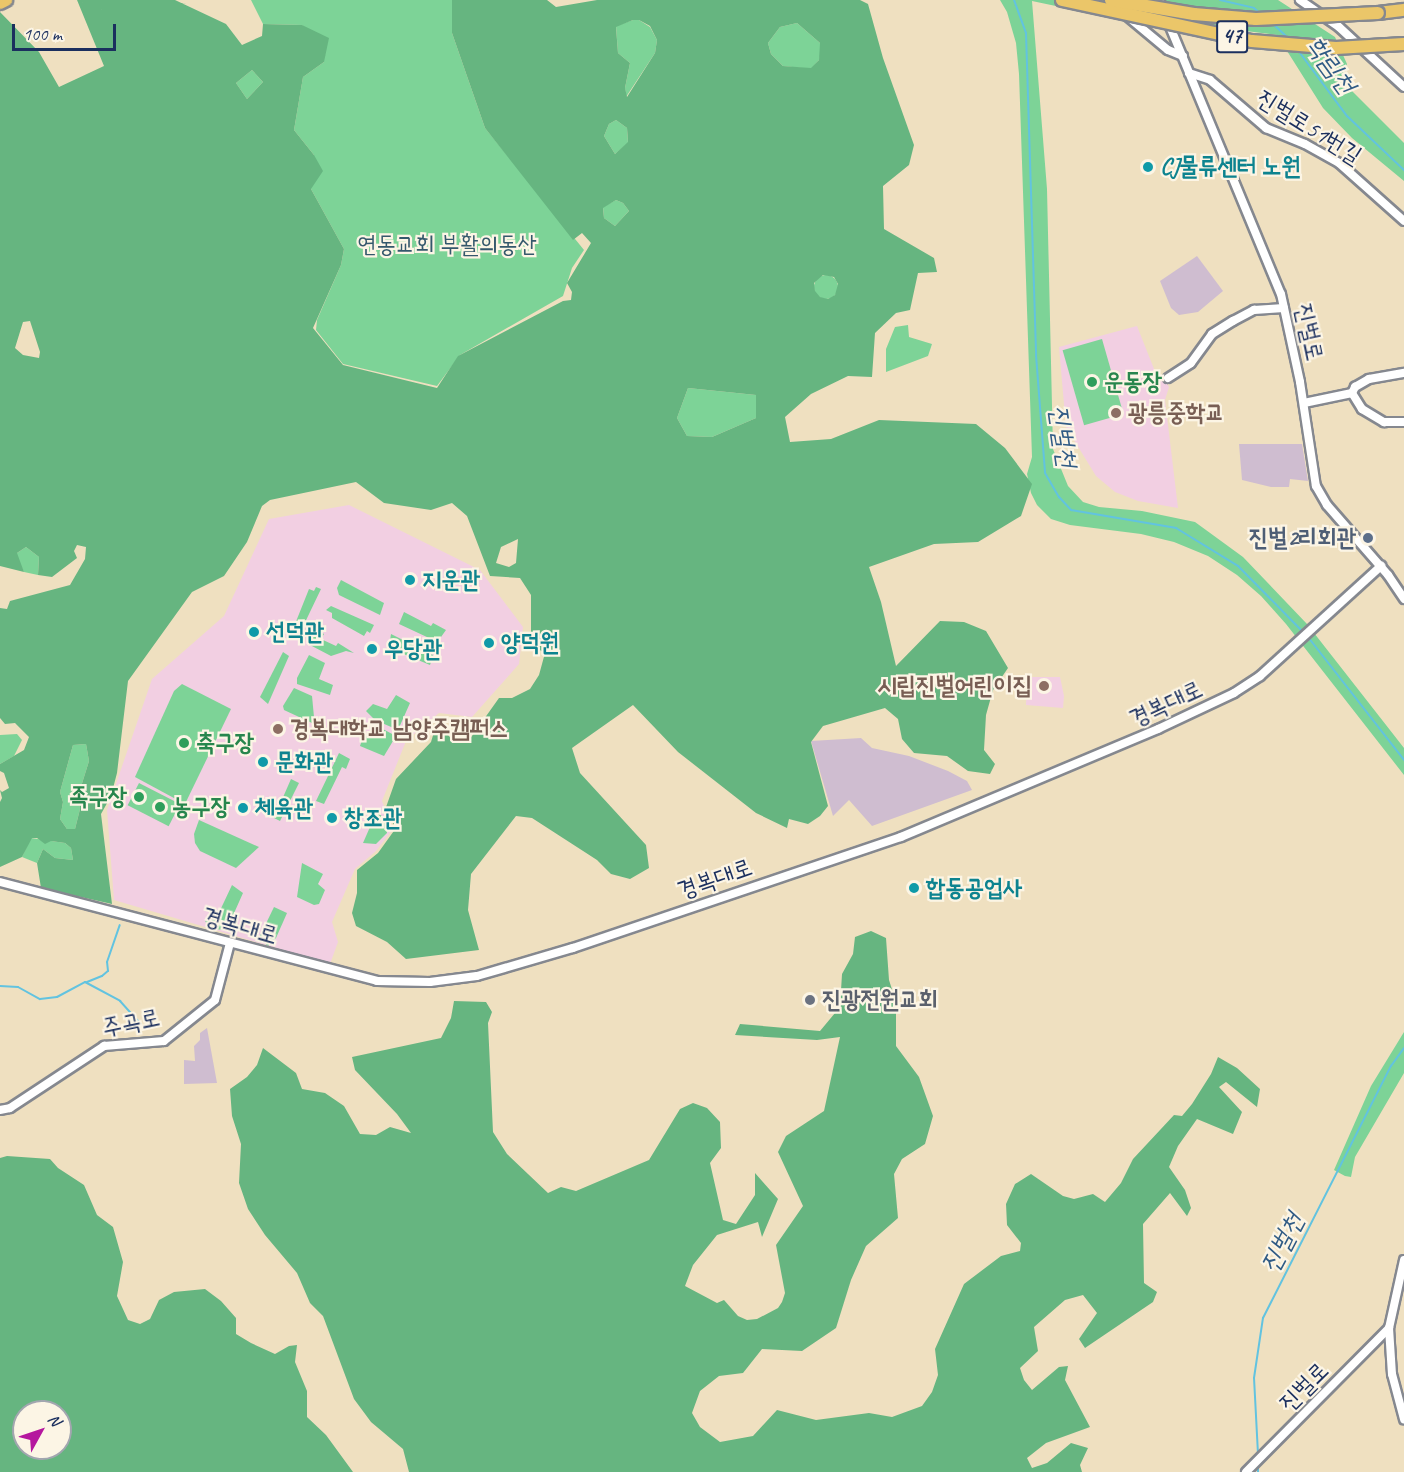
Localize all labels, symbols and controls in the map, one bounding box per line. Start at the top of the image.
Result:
scale bar [15,12,118,50]
road number: 47 [1216,18,1248,56]
text: 100 m [23,23,62,45]
water label: 학림천 [1300,30,1362,100]
street label: 진벌로51번길 [1251,83,1367,171]
place label: CJ물류센터 노원 [1160,153,1301,181]
marker: CJ물류센터 노원 [1141,160,1155,174]
park label: 연동교회 부활의동산 [357,231,537,259]
street label: 진벌로 [1289,301,1329,363]
place label: 운동장 [1104,368,1162,396]
marker: 운동장 [1085,375,1099,389]
place label: 광릉중학교 [1128,399,1225,427]
water label: 진벌천 [1043,403,1083,469]
marker: 광릉중학교 [1109,406,1123,420]
place label: 진벌2리회관 [1249,524,1356,552]
marker: 진벌2리회관 [1361,531,1375,545]
place label: 지운관 [422,566,480,594]
marker: 지운관 [403,573,417,587]
place label: 선덕관 [266,618,324,646]
marker: 선덕관 [247,625,261,639]
place label: 양덕원 [501,629,559,657]
place label: 우당관 [384,635,442,663]
marker: 양덕원 [482,636,496,650]
marker: 우당관 [365,642,379,656]
place label: 시립진벌어린이집 [878,672,1032,700]
street label: 경복대로 [1125,675,1207,733]
marker: 시립진벌어린이집 [1037,679,1051,693]
place label: 경복대학교 남양주캠퍼스 [290,715,508,743]
marker: 경복대학교 남양주캠퍼스 [271,722,285,736]
place label: 축구장 [196,729,254,757]
marker: 축구장 [177,736,191,750]
place label: 문화관 [275,748,333,776]
marker: 문화관 [256,755,270,769]
place label: 족구장 [69,783,127,811]
marker: 족구장 [132,790,146,804]
place label: 농구장 [172,793,230,821]
place label: 체육관 [255,794,313,822]
marker: 농구장 [153,800,167,814]
marker: 체육관 [236,801,250,815]
place label: 창조관 [344,804,402,832]
marker: 창조관 [325,811,339,825]
street label: 경복대로 [674,853,756,905]
place label: 합동공업사 [926,874,1023,902]
marker: 합동공업사 [907,881,921,895]
street label: 경복대로 [199,902,281,950]
place label: 진광전원교회 [822,986,938,1014]
marker: 진광전원교회 [803,993,817,1007]
street label: 주곡로 [100,1003,162,1043]
water label: 진벌천 [1253,1208,1311,1278]
street label: 진벌로 [1273,1356,1335,1418]
north arrow [12,1400,72,1460]
text: N [43,1409,65,1430]

